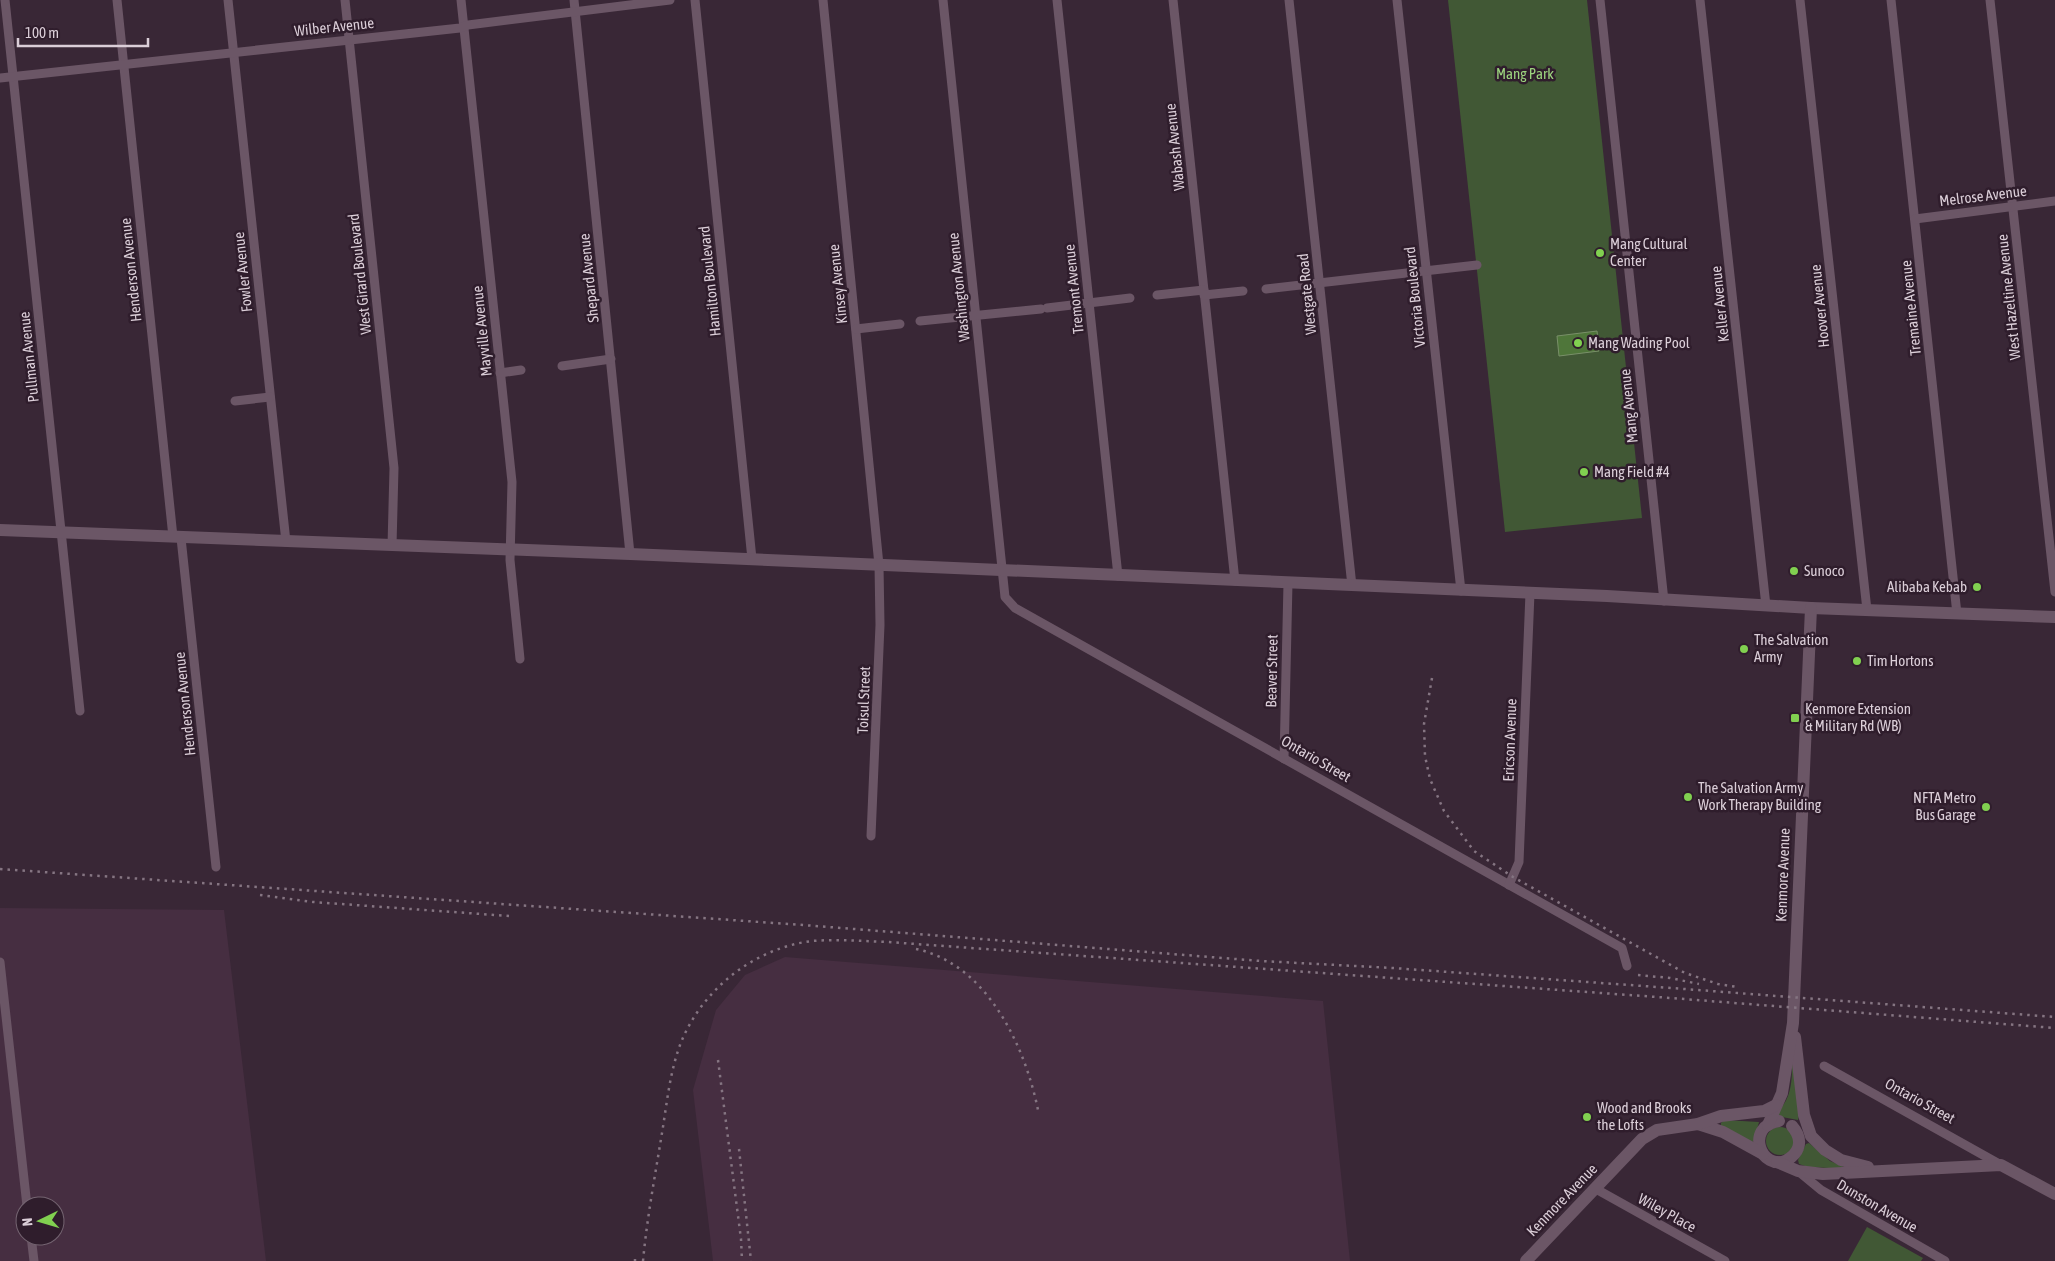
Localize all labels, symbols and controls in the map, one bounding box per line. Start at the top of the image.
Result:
street label: Wilber Avenue [293,14,375,39]
scale bar [18,15,148,47]
text: 100 m [25,24,59,41]
park label: Mang Park [1496,65,1554,82]
street label: Wabash Avenue [1161,102,1188,192]
street label: Melrose Avenue [1938,182,2028,209]
street label: West Girard Boulevard [345,213,374,335]
street label: Henderson Avenue [117,217,144,323]
street label: Hamilton Boulevard [695,225,724,337]
street label: Fowler Avenue [230,231,255,313]
street label: Shepard Avenue [575,232,602,323]
street label: Washington Avenue [944,232,973,342]
street label: West Hazeltine Avenue [1993,233,2024,361]
place label: Mang Cultural Center [1610,235,1687,269]
street label: Kinsey Avenue [825,243,850,325]
street label: Tremont Avenue [1060,243,1087,335]
street label: Victoria Boulevard [1401,246,1428,348]
marker: Mang Cultural Center [1594,247,1606,259]
street label: Westgate Road [1294,253,1319,336]
street label: Tremaine Avenue [1897,259,1924,357]
street label: Hoover Avenue [1807,263,1832,348]
street label: Keller Avenue [1707,265,1732,343]
street label: Mayville Avenue [468,285,495,377]
street label: Pullman Avenue [15,311,42,403]
place label: Mang Wading Pool [1588,334,1690,351]
marker: Mang Wading Pool [1572,337,1584,349]
street label: Mang Avenue [1616,368,1641,444]
place label: Mang Field #4 [1594,463,1670,480]
marker: Mang Field #4 [1578,466,1590,478]
place label: Sunoco [1804,562,1844,579]
marker: Sunoco [1788,565,1800,577]
place label: Alibaba Kebab [1887,578,1967,595]
marker: Alibaba Kebab [1971,581,1983,593]
place label: The Salvation Army [1754,631,1829,665]
street label: Beaver Street [1262,634,1281,708]
marker: The Salvation Army [1738,643,1750,655]
street label: Henderson Avenue [171,651,198,757]
place label: Tim Hortons [1867,652,1933,669]
marker: Tim Hortons [1851,655,1863,667]
street label: Toisul Street [854,666,873,734]
street label: Ericson Avenue [1500,698,1519,782]
place label: Kenmore Extension & Military Rd (WB) [1805,700,1911,734]
marker: Kenmore Extension & Military Rd (WB) [1789,712,1801,724]
street label: Ontario Street [1279,732,1354,785]
place label: The Salvation Army Work Therapy Building [1698,779,1822,813]
place label: NFTA Metro Bus Garage [1913,789,1976,823]
marker: The Salvation Army Work Therapy Building [1682,791,1694,803]
marker: NFTA Metro Bus Garage [1980,801,1992,813]
street label: Kenmore Avenue [1772,828,1793,922]
street label: Ontario Street [1882,1074,1958,1127]
place label: Wood and Brooks the Lofts [1597,1099,1692,1133]
marker: Wood and Brooks the Lofts [1581,1111,1593,1123]
street label: Kenmore Avenue [1523,1160,1600,1239]
street label: Dunston Avenue [1834,1176,1921,1236]
street label: Wiley Place [1635,1190,1699,1236]
north arrow [15,1196,65,1246]
text: N [19,1217,35,1227]

